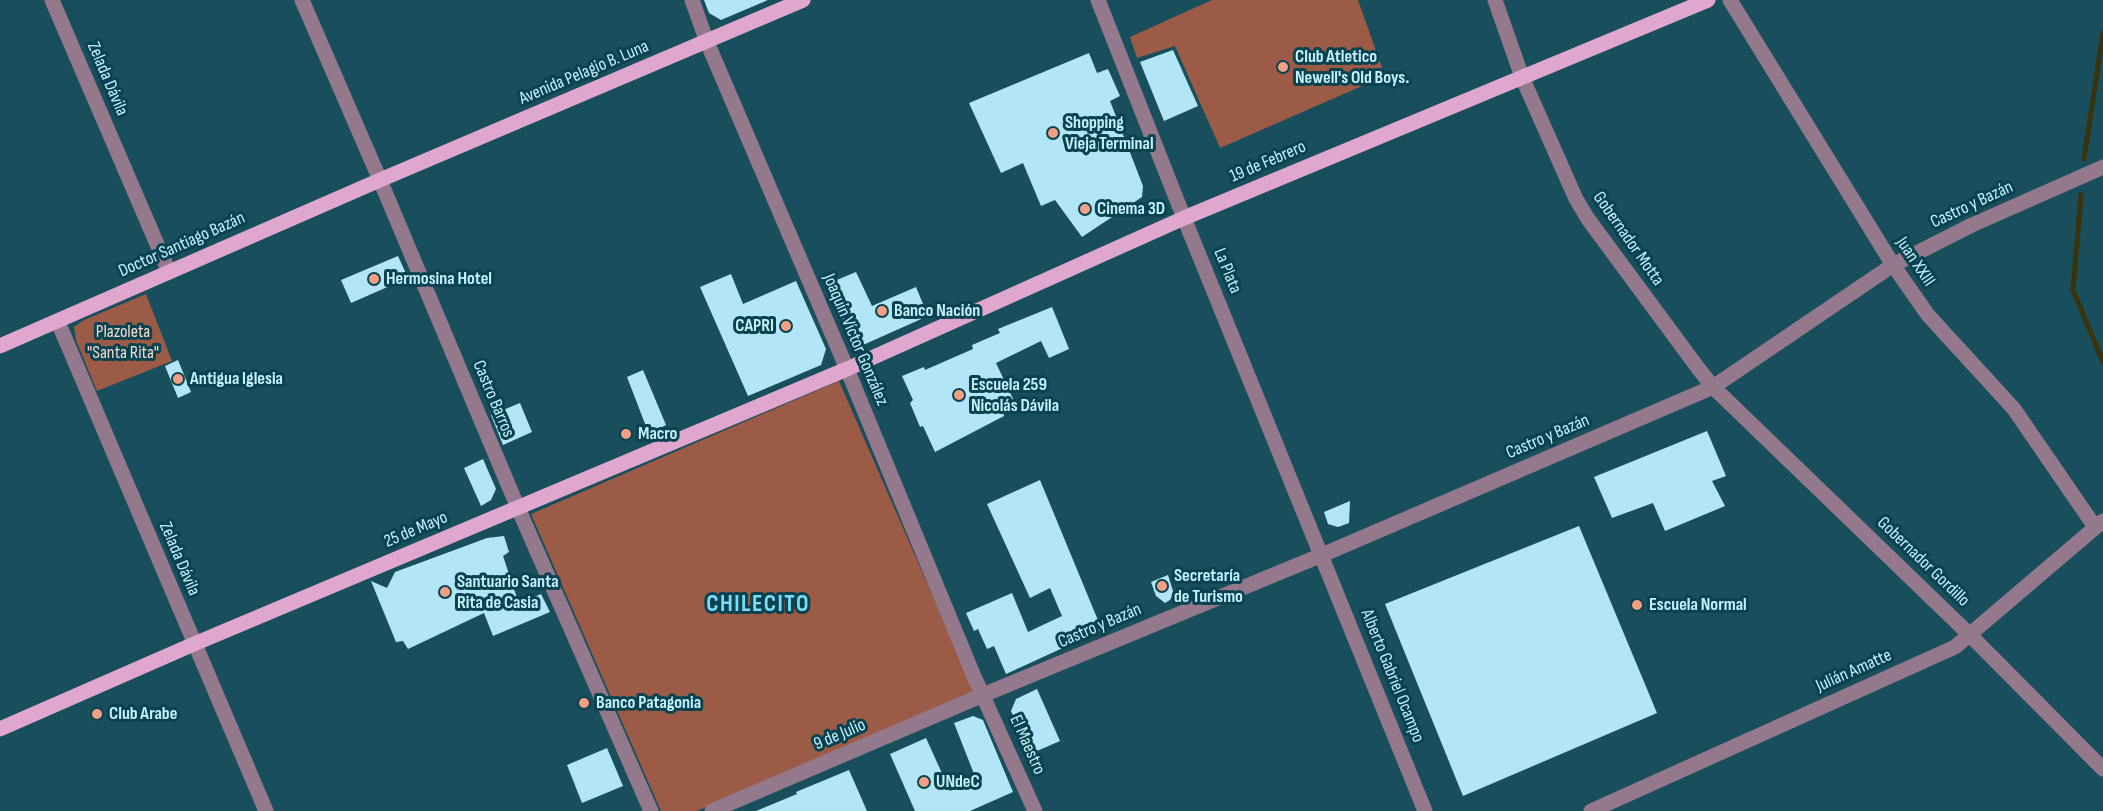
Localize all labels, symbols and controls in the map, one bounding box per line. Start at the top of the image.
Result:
street label: Avenida Pelagio B. Luna [516,36,652,110]
street label: Zelada Dávila [82,39,132,119]
place label: Club Atletico Newell's Old Boys. [1295,46,1409,88]
marker: Club Atletico Newell's Old Boys. [1276,60,1290,74]
place label: Shopping Vieja Terminal [1065,112,1154,154]
marker: Shopping Vieja Terminal [1046,126,1060,140]
street label: 19 de Febrero [1227,136,1309,188]
street label: Castro y Bazán [1927,177,2017,233]
street label: Gobernador Motta [1588,188,1668,290]
place label: Cinema 3D [1097,198,1165,220]
marker: Cinema 3D [1078,202,1092,216]
street label: Doctor Santiago Bazán [115,207,249,283]
street label: Juan XXIII [1891,233,1939,291]
street label: La Plata [1208,245,1246,297]
place label: Hermosina Hotel [386,268,492,290]
street label: Joaquín Víctor González [818,271,892,409]
marker: Hermosina Hotel [367,272,381,286]
place label: Banco Nación [894,300,980,322]
marker: Banco Nación [875,304,889,318]
place label: CAPRI [735,315,774,337]
marker: CAPRI [779,319,793,333]
park label: Plazoleta "Santa Rita" [87,321,159,364]
street label: Castro Barros [467,357,519,441]
place label: Antigua Iglesia [190,368,283,390]
marker: Antigua Iglesia [171,372,185,386]
place label: Escuela 259 Nicolás Dávila [971,374,1059,416]
marker: Escuela 259 Nicolás Dávila [952,388,966,402]
street label: Castro y Bazán [1503,410,1593,464]
place label: Macro [638,423,677,445]
marker: Macro [619,427,633,441]
street label: 25 de Mayo [381,507,451,553]
street label: Gobernador Gordillo [1872,512,1974,612]
street label: Zelada Dávila [154,519,204,599]
place label: Secretaría de Turismo [1174,565,1243,608]
place label: Santuario Santa Rita de Casia [457,571,558,614]
marker: Secretaría de Turismo [1155,579,1169,593]
marker: Santuario Santa Rita de Casia [438,585,452,599]
district label: CHILECITO [706,591,810,619]
place label: Escuela Normal [1649,594,1747,616]
marker: Escuela Normal [1630,598,1644,612]
street label: Castro y Bazán [1055,599,1145,653]
street label: Alberto Gabriel Ocampo [1355,606,1429,746]
street label: Julián Amatte [1813,645,1895,697]
place label: Banco Patagonia [596,692,701,714]
marker: Banco Patagonia [577,696,591,710]
place label: Club Arabe [109,703,177,725]
marker: Club Arabe [90,707,104,721]
street label: El Maestro [1004,712,1050,778]
street label: 9 de Julio [811,714,869,756]
place label: UNdeC [936,771,980,793]
marker: UNdeC [917,775,931,789]

